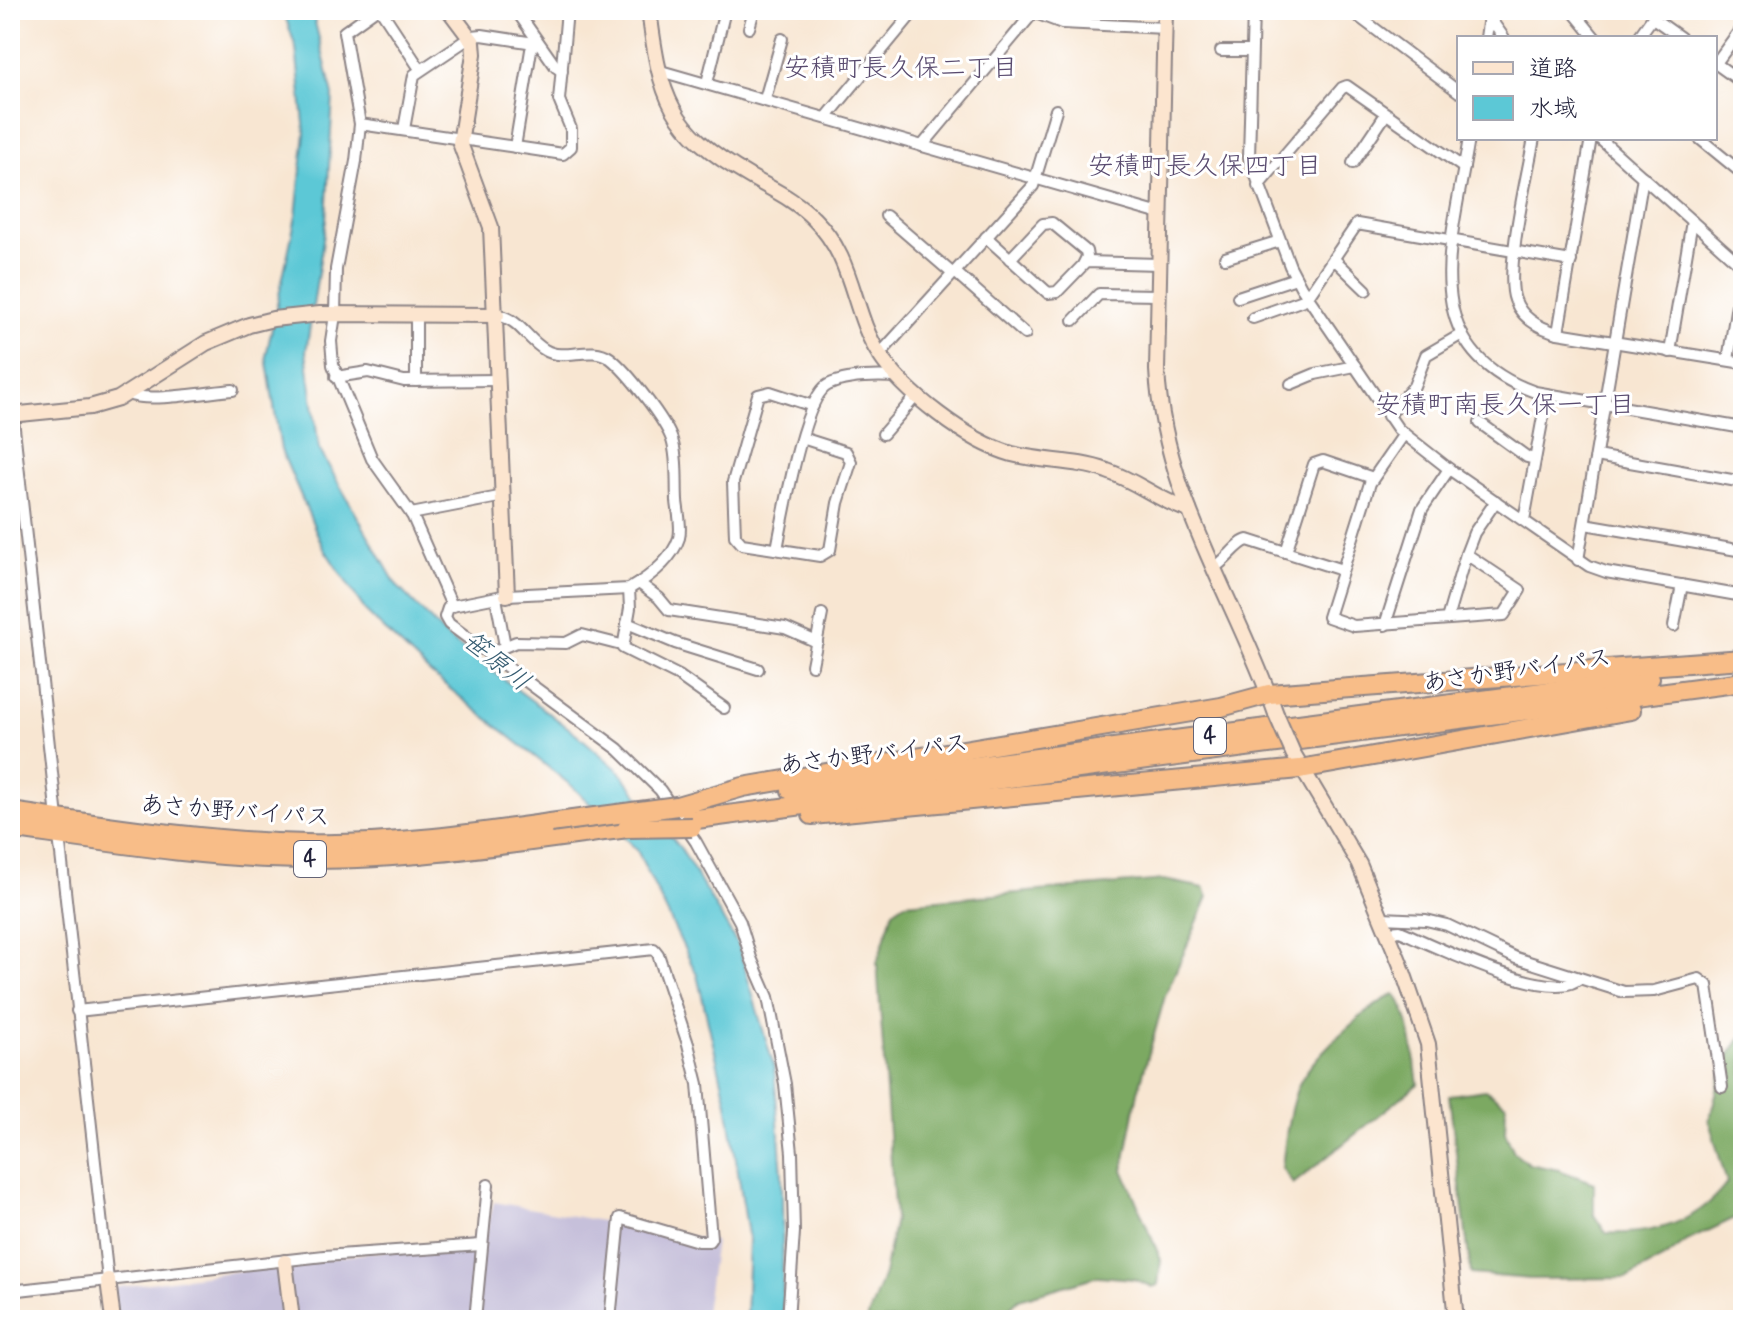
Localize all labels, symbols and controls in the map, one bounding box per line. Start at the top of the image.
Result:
legend [1457,36,1717,140]
district label: 安積町長久保二丁目 [784,52,1018,86]
text: 道路 [1529,54,1577,85]
text: 水域 [1529,94,1577,125]
district label: 安積町長久保四丁目 [1088,150,1322,184]
district label: 安積町南長久保一丁目 [1375,389,1635,423]
water label: 笹原川 [455,624,537,700]
street label: あさか野バイパス [1421,642,1613,700]
road number: 4 [1194,718,1226,754]
street label: あさか野バイパス [778,728,970,782]
street label: あさか野バイパス [139,790,331,834]
road number: 4 [294,841,326,877]

